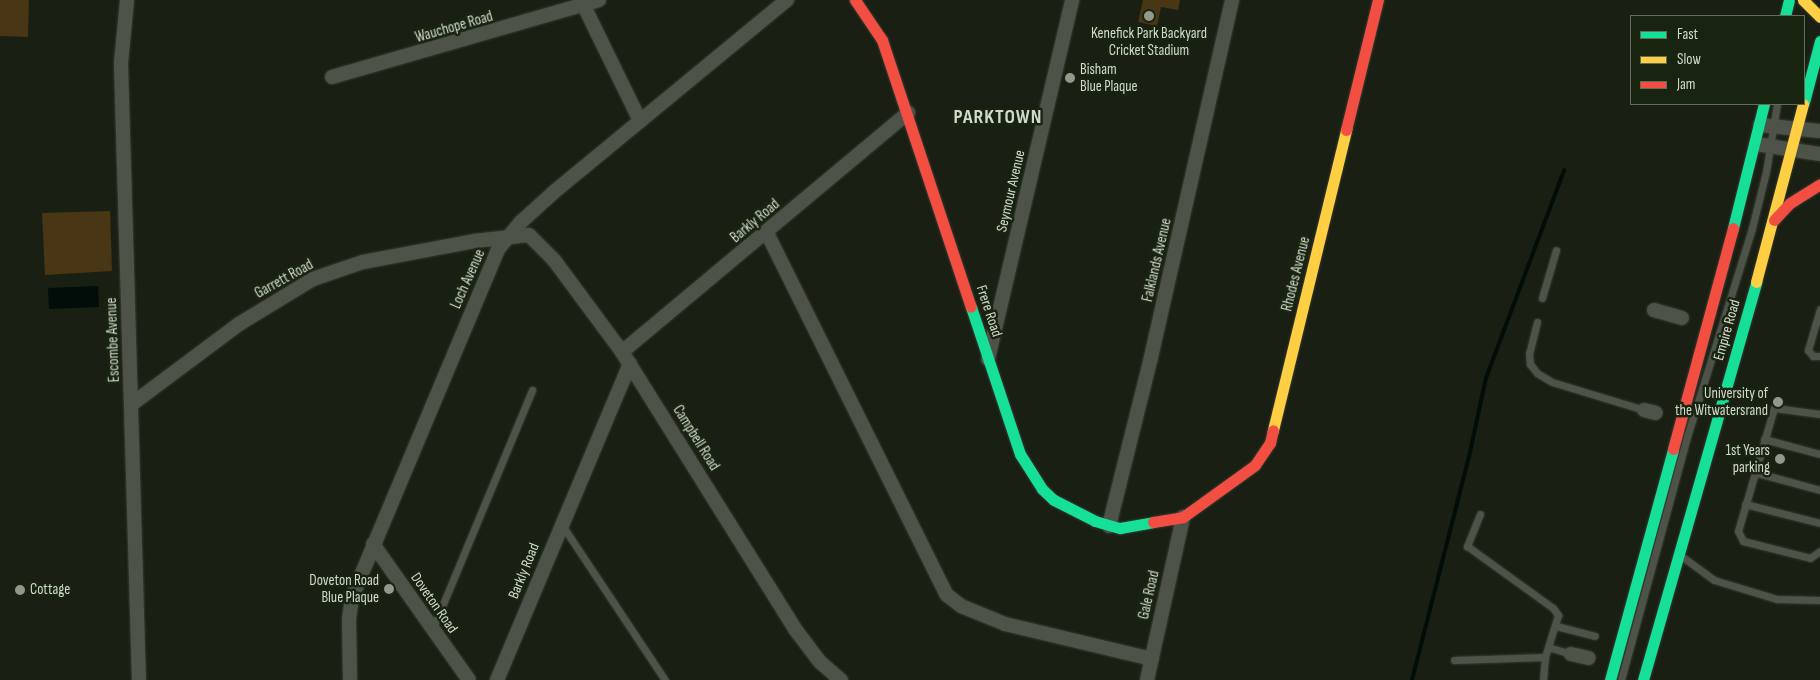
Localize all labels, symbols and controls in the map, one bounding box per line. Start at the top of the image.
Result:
street label: Wauchope Road [413,7,495,47]
marker: Kenefick Park Backyard Cricket Stadium [1143,10,1155,22]
legend [1630,15,1805,105]
place label: Kenefick Park Backyard Cricket Stadium [1091,24,1207,59]
text: Fast [1677,25,1698,44]
text: Slow [1677,50,1701,69]
place label: Bisham Blue Plaque [1080,60,1138,95]
marker: Bisham Blue Plaque [1064,72,1076,84]
text: Jam [1677,75,1695,94]
district label: PARKTOWN [953,105,1043,129]
street label: Seymour Avenue [993,148,1029,234]
street label: Barkly Road [727,195,783,247]
street label: Falklands Avenue [1139,216,1175,304]
street label: Rhodes Avenue [1278,235,1314,313]
street label: Loch Avenue [447,247,489,311]
street label: Garrett Road [252,256,316,302]
street label: Frere Road [972,283,1006,339]
street label: Escombe Avenue [103,297,123,383]
street label: Empire Road [1710,298,1744,362]
place label: University of the Witwatersrand [1675,384,1768,419]
marker: University of the Witwatersrand [1772,396,1784,408]
street label: Campbell Road [669,402,723,474]
place label: 1st Years parking [1726,441,1770,476]
marker: 1st Years parking [1774,453,1786,465]
street label: Barkly Road [505,541,543,601]
street label: Doveton Road [407,569,461,637]
street label: Gale Road [1135,569,1163,621]
place label: Doveton Road Blue Plaque [309,571,379,606]
place label: Cottage [30,581,70,599]
marker: Doveton Road Blue Plaque [383,583,395,595]
marker: Cottage [14,584,26,596]

